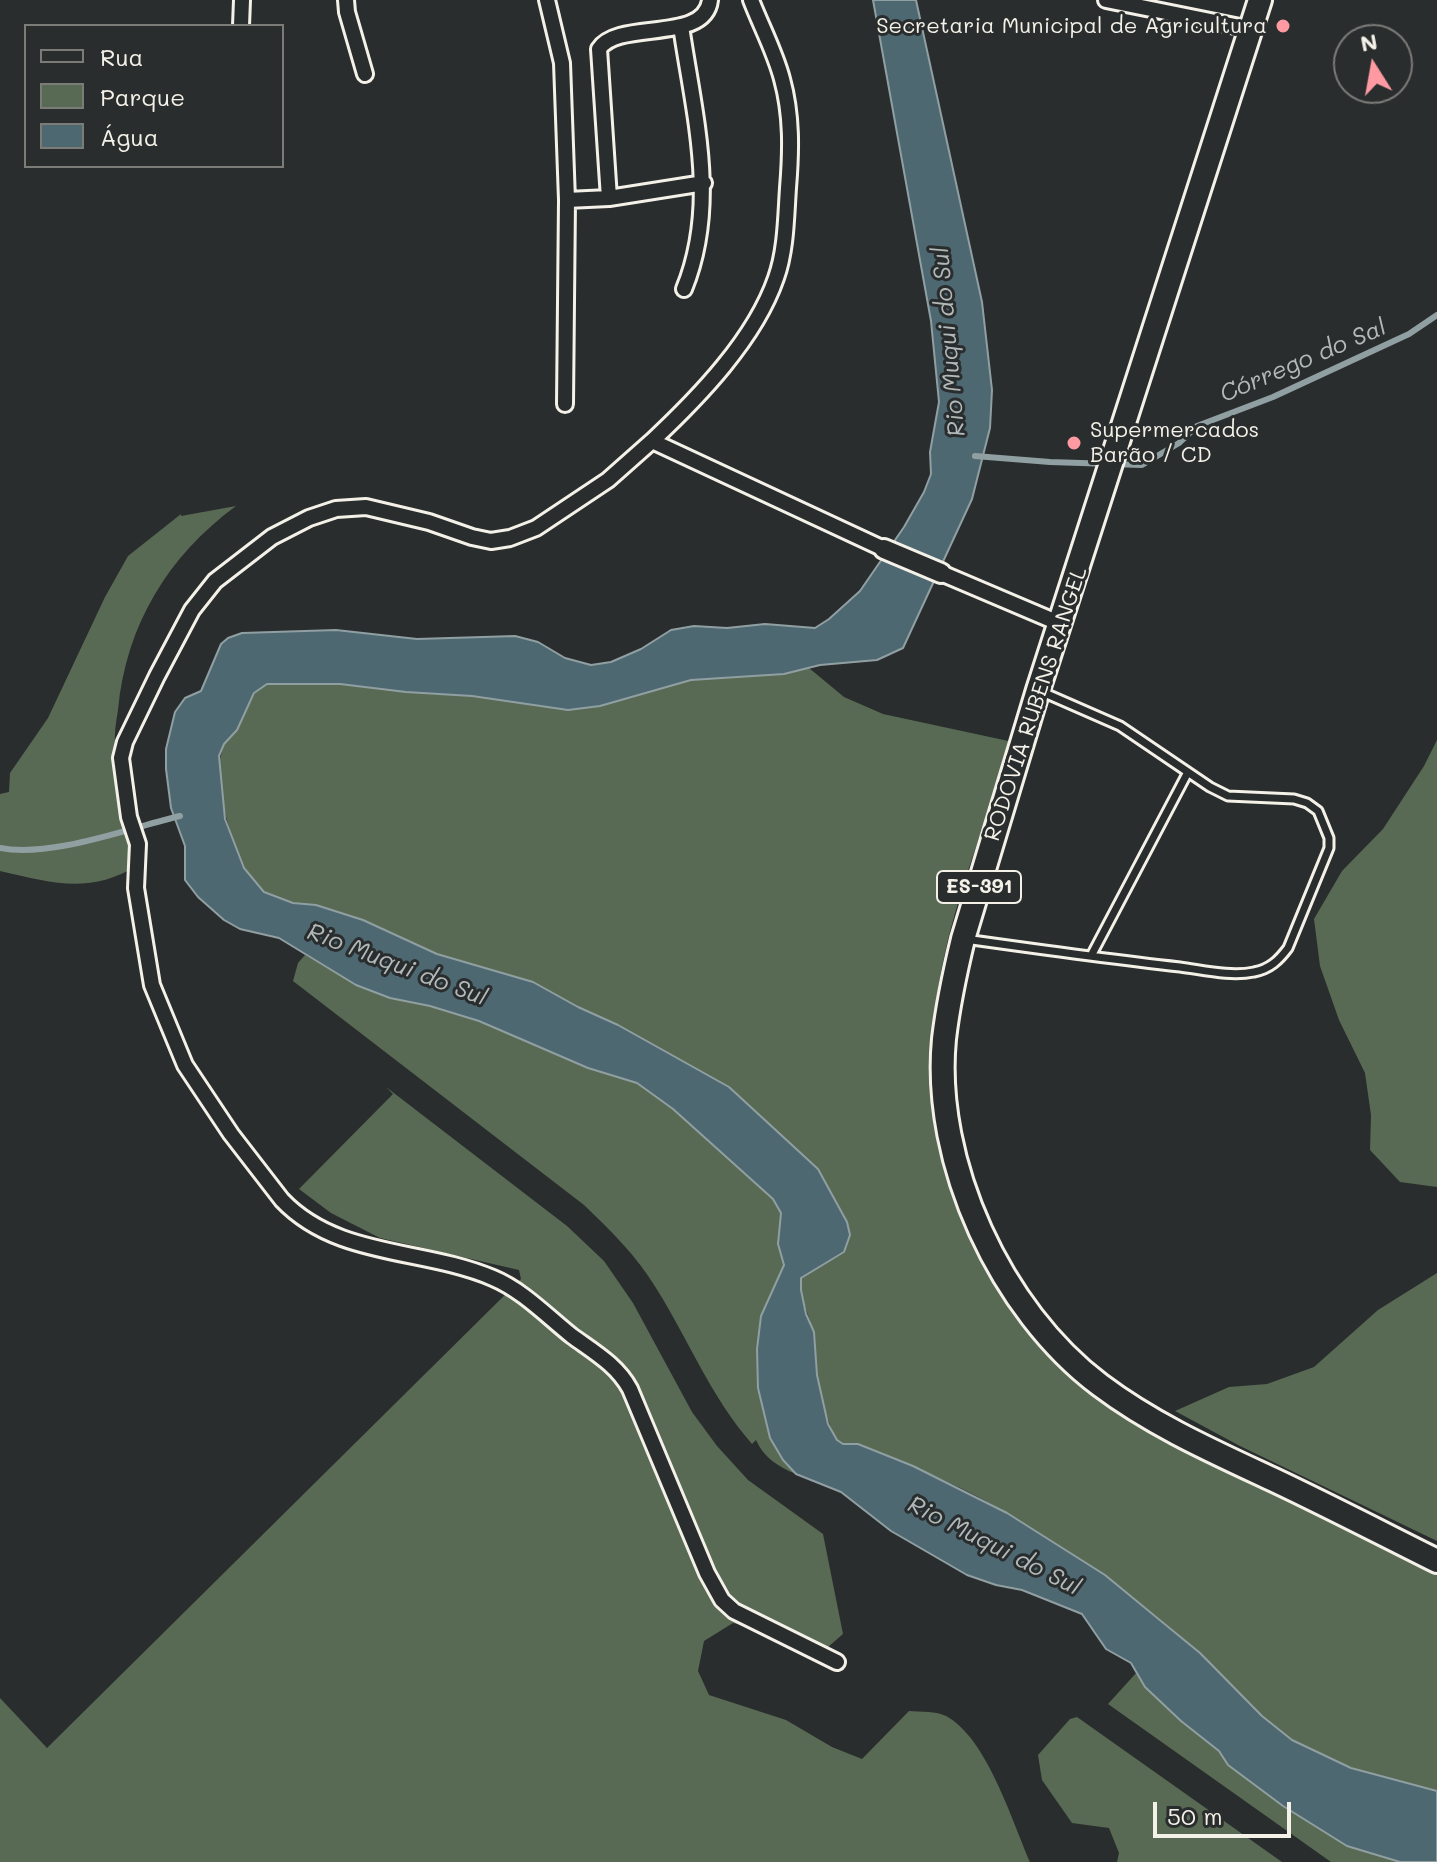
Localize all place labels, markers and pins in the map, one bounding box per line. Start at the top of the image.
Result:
place label: Secretaria Municipal de Agricultura [876,13,1267,39]
marker: Secretaria Municipal de Agricultura [1274,17,1292,35]
place label: Supermercados Barão / CD [1090,417,1259,468]
marker: Supermercados Barão / CD [1065,434,1083,452]

